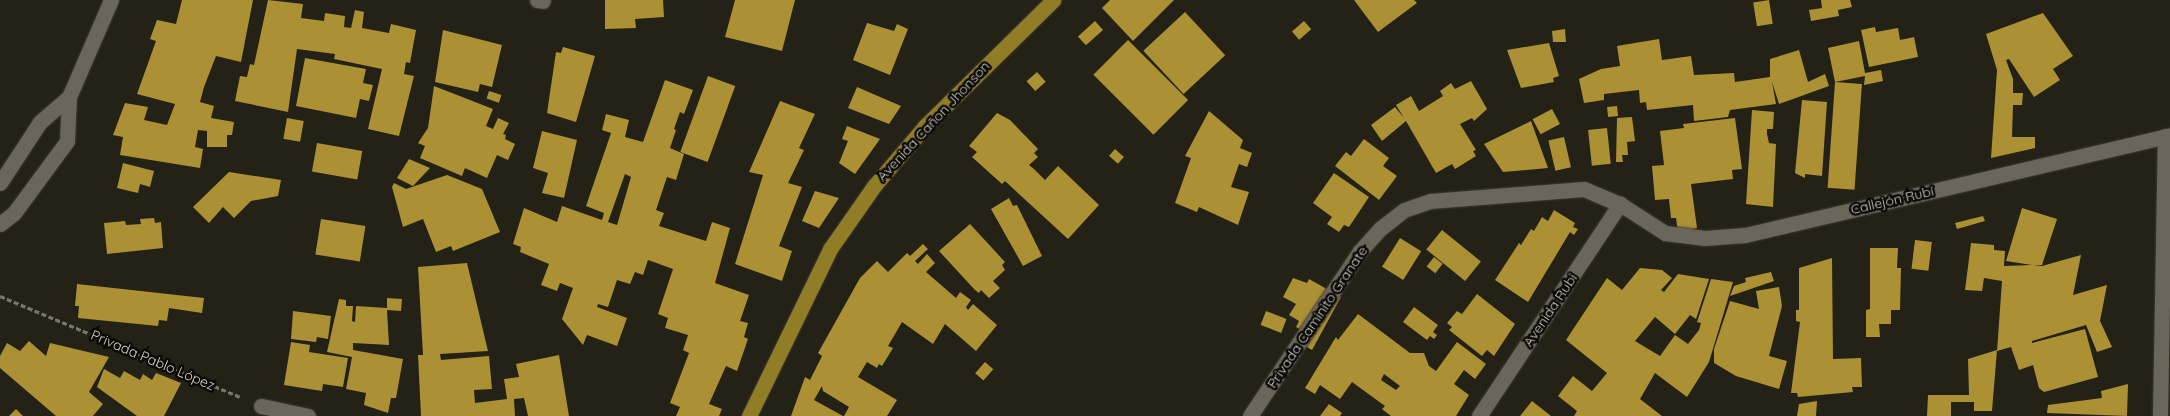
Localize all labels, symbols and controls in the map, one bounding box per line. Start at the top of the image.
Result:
street label: Avenida Cañon Jhonson [873,58,993,184]
street label: Callejón Rubí [1849,182,1935,218]
street label: Privada Caminito Granate [1263,243,1371,391]
street label: Avenida Rubi [1519,270,1581,350]
street label: Privada Pablo López [89,326,217,394]

